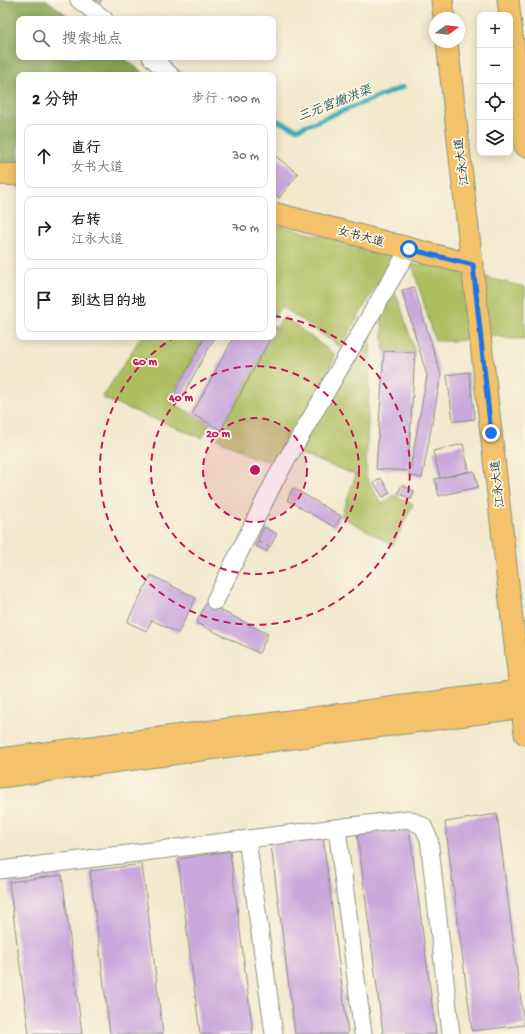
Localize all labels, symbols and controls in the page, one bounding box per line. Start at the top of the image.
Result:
north arrow [429,12,465,48]
map controls [477,12,513,156]
button: + [477,12,513,48]
search box [16,16,276,60]
icon: search [30,27,52,49]
text: 搜索地点 [62,31,122,49]
button: − [477,48,513,84]
water label: 三元宫撇洪渠 [295,82,375,125]
button: locate [477,84,513,120]
text: 2 分钟 [32,91,78,111]
text: 步行 · 100 m [191,92,260,107]
button: layers [477,120,513,156]
street label: 江永大道 [452,137,473,187]
text: 直行 [71,140,101,158]
icon: ahead [33,145,55,167]
text: 30 m [233,149,259,164]
text: 女书大道 [71,161,123,176]
text: 右转 [71,212,101,230]
icon: right [33,217,55,239]
text: 70 m [233,221,259,236]
street label: 女书大道 [335,224,386,251]
text: 江永大道 [71,233,123,248]
route start [400,240,418,258]
icon: arrive [33,289,55,311]
text: 到达目的地 [71,293,146,311]
text: 60 m [133,356,158,370]
text: 40 m [168,392,193,406]
route end [482,424,500,442]
text: 20 m [206,428,231,442]
street label: 江永大道 [489,459,508,509]
centre of rings [248,463,262,477]

